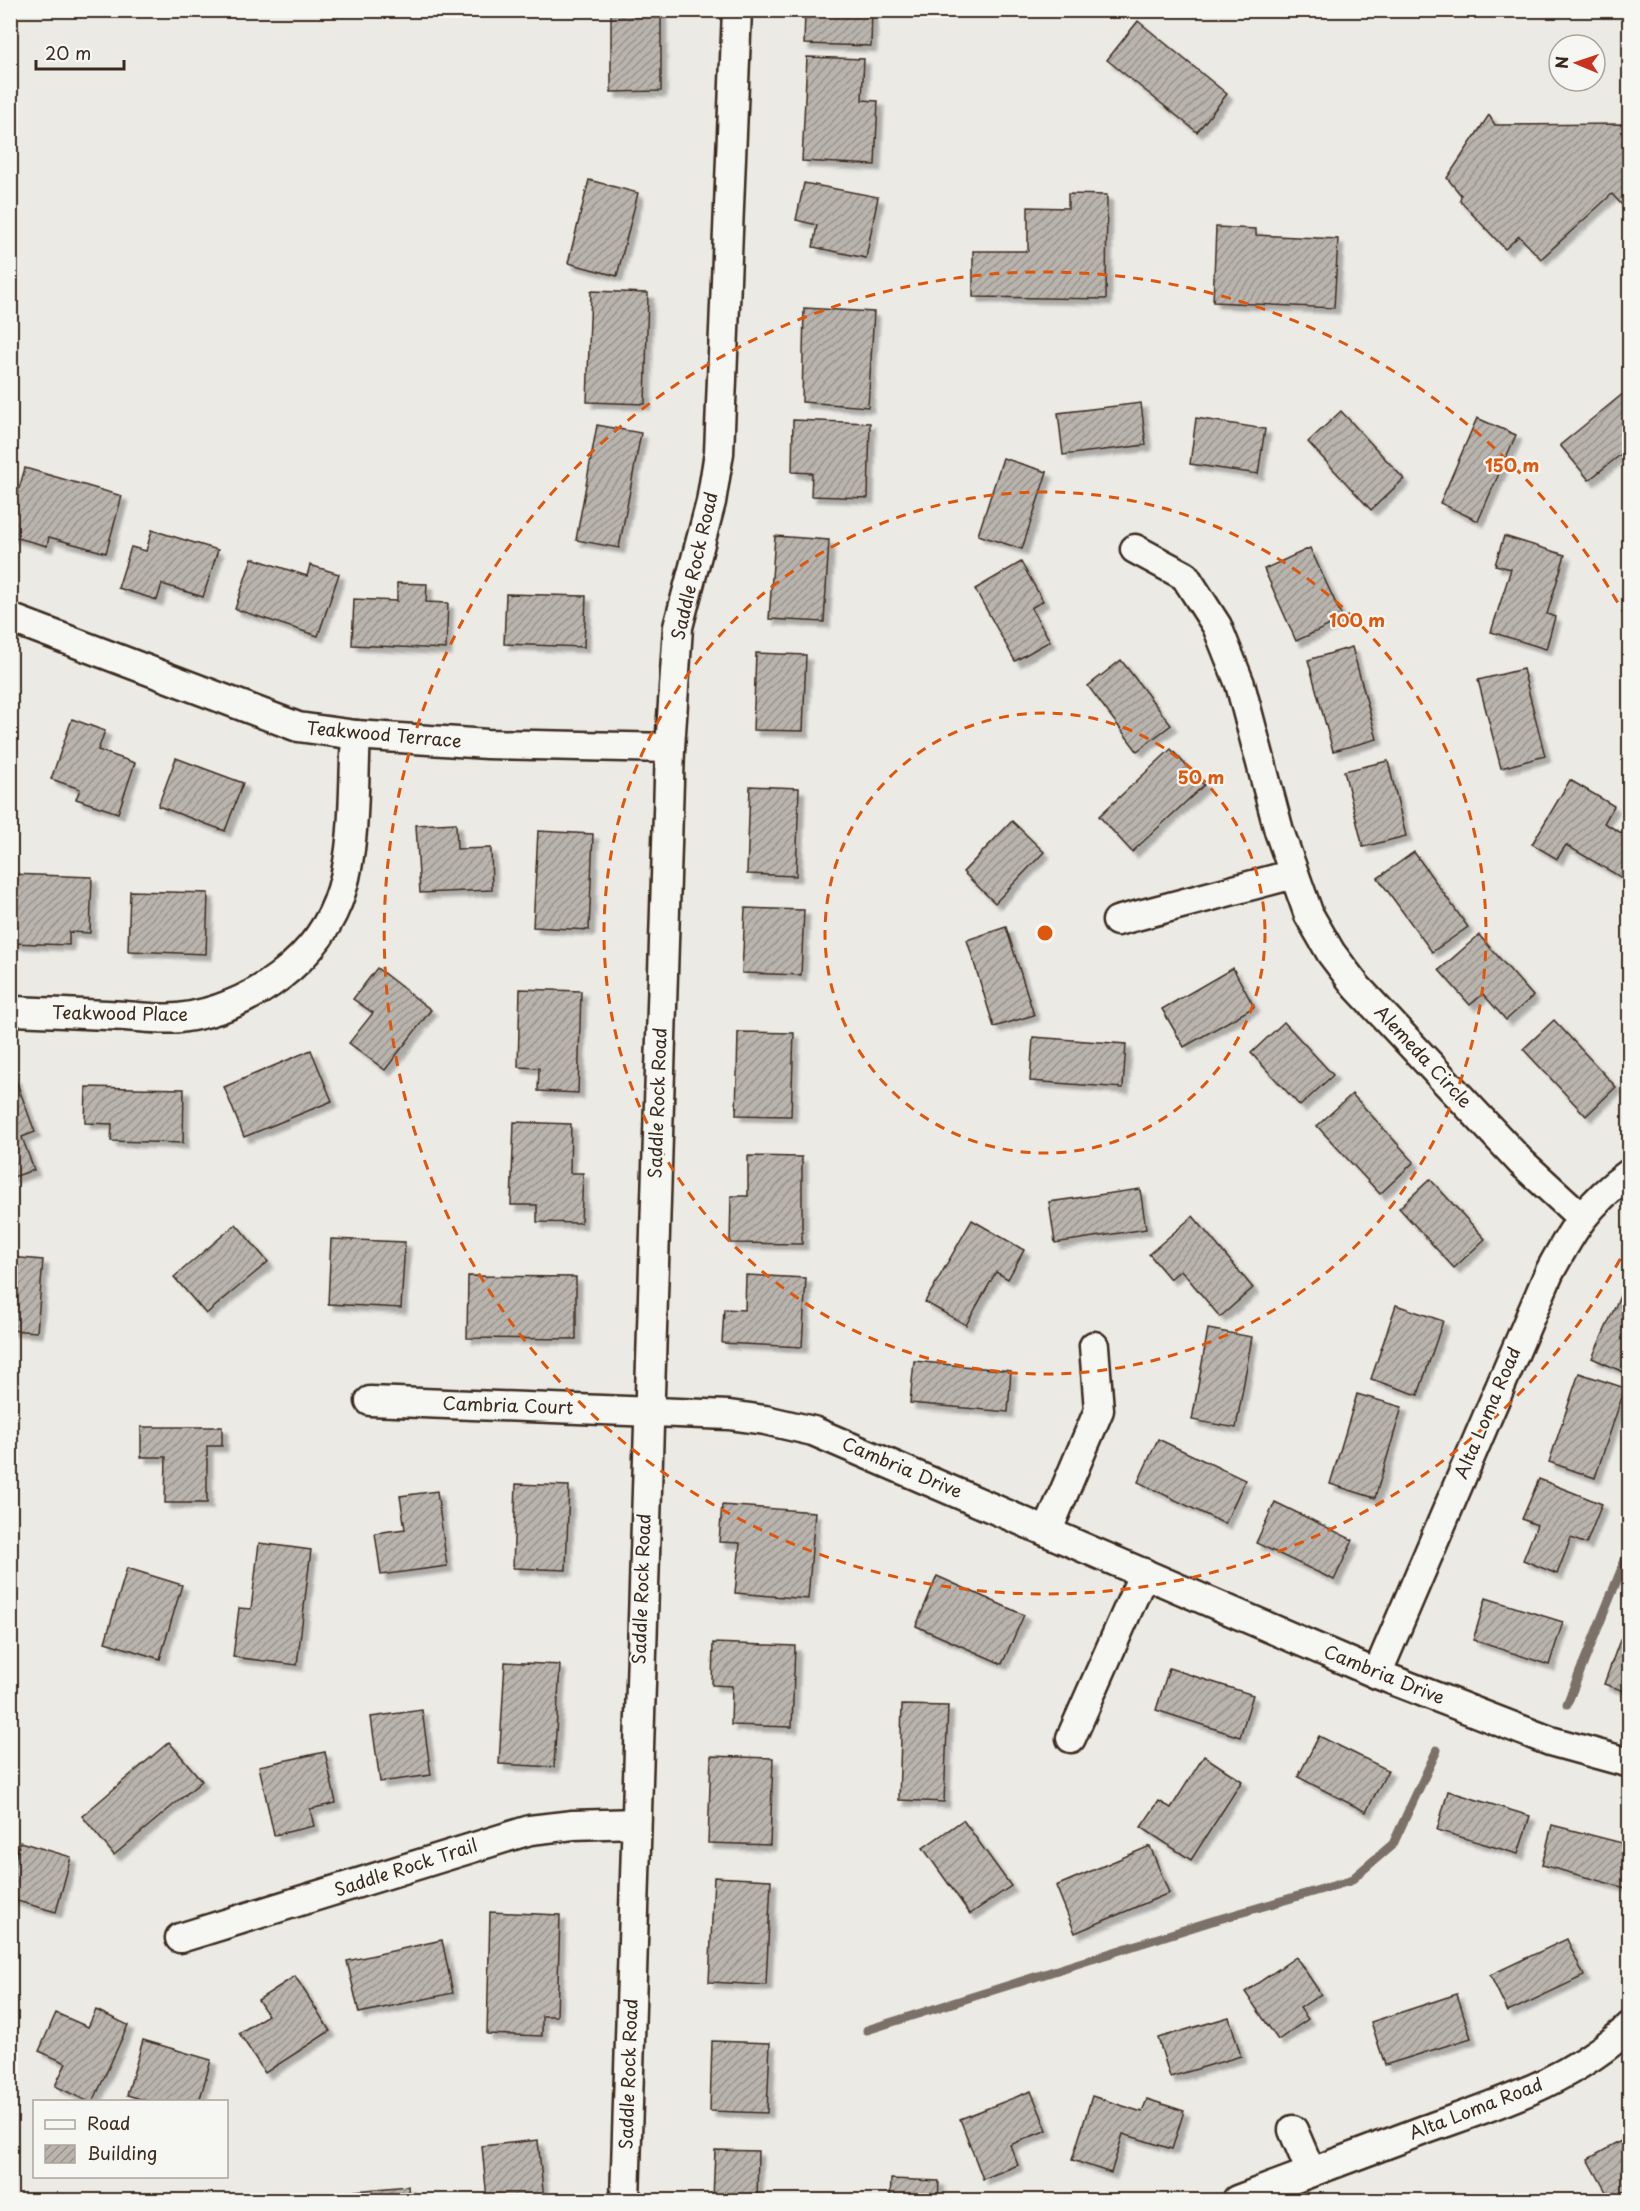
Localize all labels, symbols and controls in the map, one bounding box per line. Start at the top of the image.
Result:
scale bar [36,33,124,71]
north arrow [1547,33,1607,93]
text: 20 m [45,39,91,66]
text: N [1549,56,1573,69]
text: 150 m [1485,451,1539,478]
street label: Saddle Rock Road [663,489,724,642]
text: 100 m [1329,606,1385,633]
street label: Teakwood Terrace [305,713,463,754]
text: 50 m [1178,763,1224,790]
centre of rings [1035,923,1055,943]
street label: Teakwood Place [52,998,188,1027]
street label: Alemeda Circle [1369,998,1479,1114]
street label: Saddle Rock Road [640,1027,673,1179]
street label: Alta Loma Road [1447,1342,1527,1483]
street label: Cambria Court [442,1389,574,1420]
street label: Cambria Drive [838,1429,967,1504]
street label: Saddle Rock Road [624,1513,657,1665]
street label: Cambria Drive [1320,1637,1449,1710]
street label: Saddle Rock Trail [330,1831,481,1902]
street label: Saddle Rock Road [611,1998,644,2150]
street label: Alta Loma Road [1405,2070,1546,2145]
legend [33,2100,228,2178]
text: Road [87,2109,131,2136]
text: Building [87,2139,157,2166]

